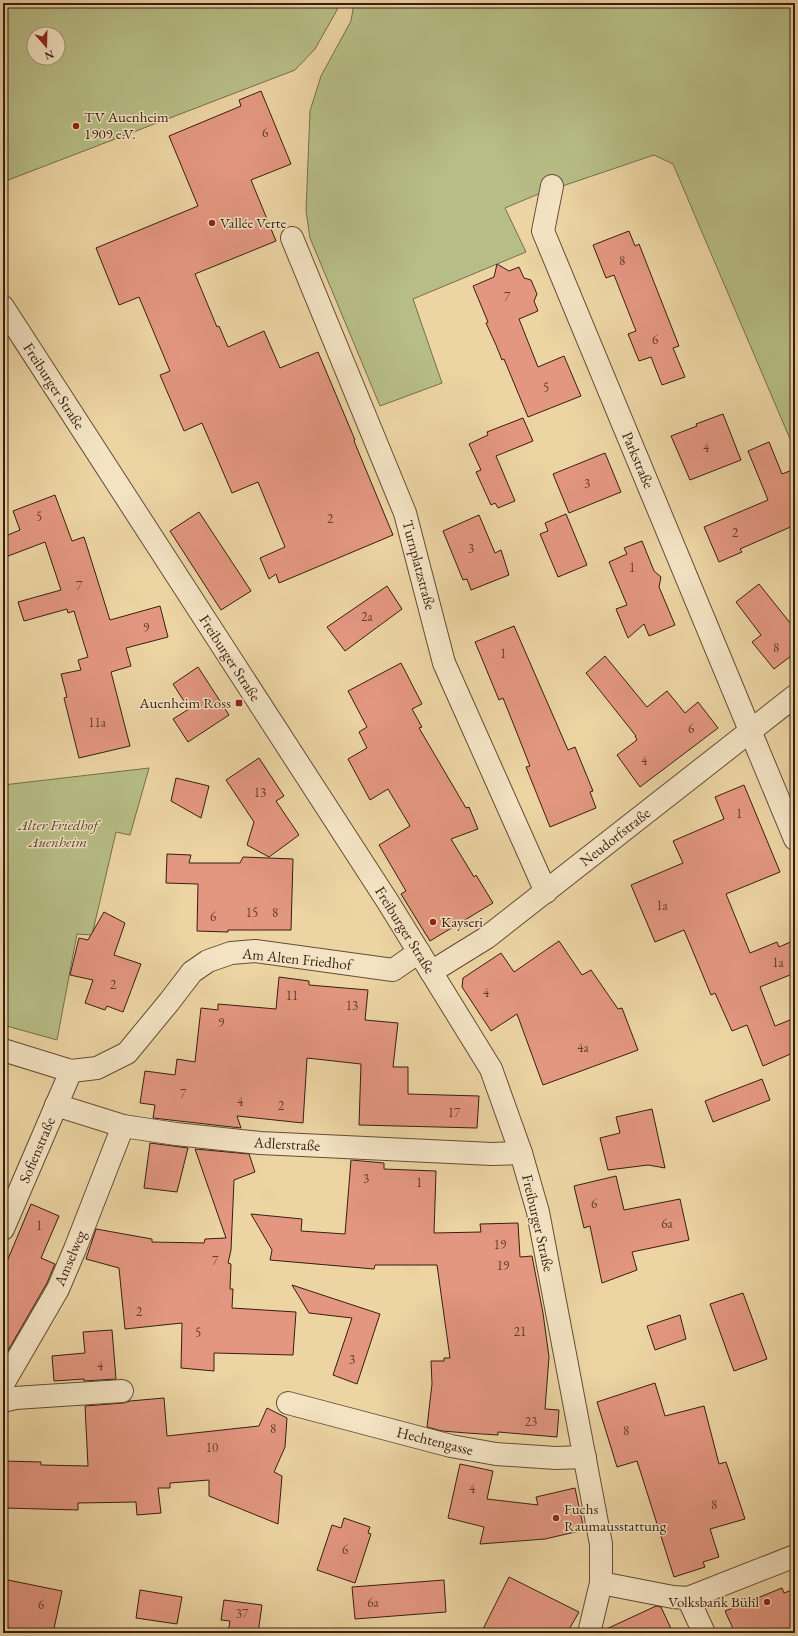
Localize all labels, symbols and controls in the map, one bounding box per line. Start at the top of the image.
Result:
north arrow [26,26,66,66]
text: N [43,47,56,64]
place label: TV Auenheim 1909 e.V. [84,107,169,143]
marker: TV Auenheim 1909 e.V. [71,121,81,131]
house number: 6 [262,124,268,141]
place label: Vallée Verte [220,213,286,232]
marker: Vallée Verte [207,218,217,228]
house number: 8 [619,252,625,269]
house number: 7 [504,288,511,305]
house number: 6 [652,331,658,348]
street label: Freiburger Straße [19,339,90,433]
house number: 5 [543,379,549,396]
street label: Parkstraße [618,429,659,491]
house number: 4 [703,439,710,456]
house number: 3 [584,475,590,492]
house number: 5 [36,508,42,525]
house number: 2 [327,510,334,527]
street label: Turnplatzstraße [398,518,441,612]
house number: 2 [732,524,739,541]
house number: 3 [468,540,474,557]
house number: 1 [629,559,635,576]
house number: 7 [76,577,83,594]
house number: 2a [361,608,374,625]
street label: Freiburger Straße [195,611,266,705]
house number: 9 [143,619,150,636]
house number: 8 [773,639,779,656]
house number: 1 [500,645,506,662]
place label: Auenheim Ross [138,693,231,712]
marker: Auenheim Ross [234,698,244,708]
house number: 11a [88,714,107,731]
house number: 6 [688,720,694,737]
house number: 4 [641,752,648,769]
house number: 13 [254,784,266,801]
street label: Neudorfstraße [576,803,654,870]
house number: 1 [736,805,742,822]
park label: Alter Friedhof Auenheim [17,815,101,851]
street label: Freiburger Straße [371,883,440,977]
house number: 1a [656,897,669,914]
house number: 15 [246,904,258,921]
house number: 8 [272,904,278,921]
house number: 6 [210,908,216,925]
place label: Kayseri [441,912,483,931]
marker: Kayseri [428,917,438,927]
street label: Am Alten Friedhof [240,943,355,974]
house number: 1a [772,954,785,971]
house number: 2 [110,976,117,993]
house number: 4 [483,984,490,1001]
house number: 11 [286,987,298,1004]
house number: 13 [346,997,358,1014]
house number: 9 [218,1014,225,1031]
house number: 4a [577,1039,590,1056]
house number: 7 [180,1085,187,1102]
house number: 4 [237,1093,244,1110]
house number: 2 [278,1097,285,1114]
house number: 17 [448,1104,461,1121]
street label: Sofienstraße [14,1114,59,1186]
street label: Adlerstraße [252,1132,321,1155]
house number: 3 [363,1170,369,1187]
street label: Freiburger Straße [518,1172,559,1274]
house number: 1 [416,1174,422,1191]
house number: 6 [591,1195,597,1212]
house number: 6a [661,1215,674,1232]
house number: 1 [36,1217,42,1234]
street label: Amselweg [49,1227,90,1289]
house number: 19 [494,1236,507,1253]
house number: 7 [212,1252,219,1269]
house number: 19 [497,1257,510,1274]
house number: 2 [136,1303,143,1320]
house number: 21 [514,1323,526,1340]
house number: 5 [195,1324,201,1341]
house number: 3 [349,1351,355,1368]
house number: 4 [97,1357,104,1374]
house number: 23 [525,1413,537,1430]
house number: 8 [270,1420,276,1437]
street label: Hechtengasse [395,1422,476,1459]
house number: 8 [623,1422,629,1439]
house number: 10 [206,1439,218,1456]
house number: 4 [469,1480,476,1497]
house number: 8 [711,1496,717,1513]
place label: Fuchs Raumausstattung [564,1499,667,1535]
marker: Fuchs Raumausstattung [551,1513,561,1523]
house number: 6 [342,1541,348,1558]
place label: Volksbank Bühl [668,1592,759,1611]
house number: 6a [367,1594,380,1611]
house number: 6 [38,1596,44,1613]
marker: Volksbank Bühl [762,1597,772,1607]
house number: 37 [236,1605,249,1622]

